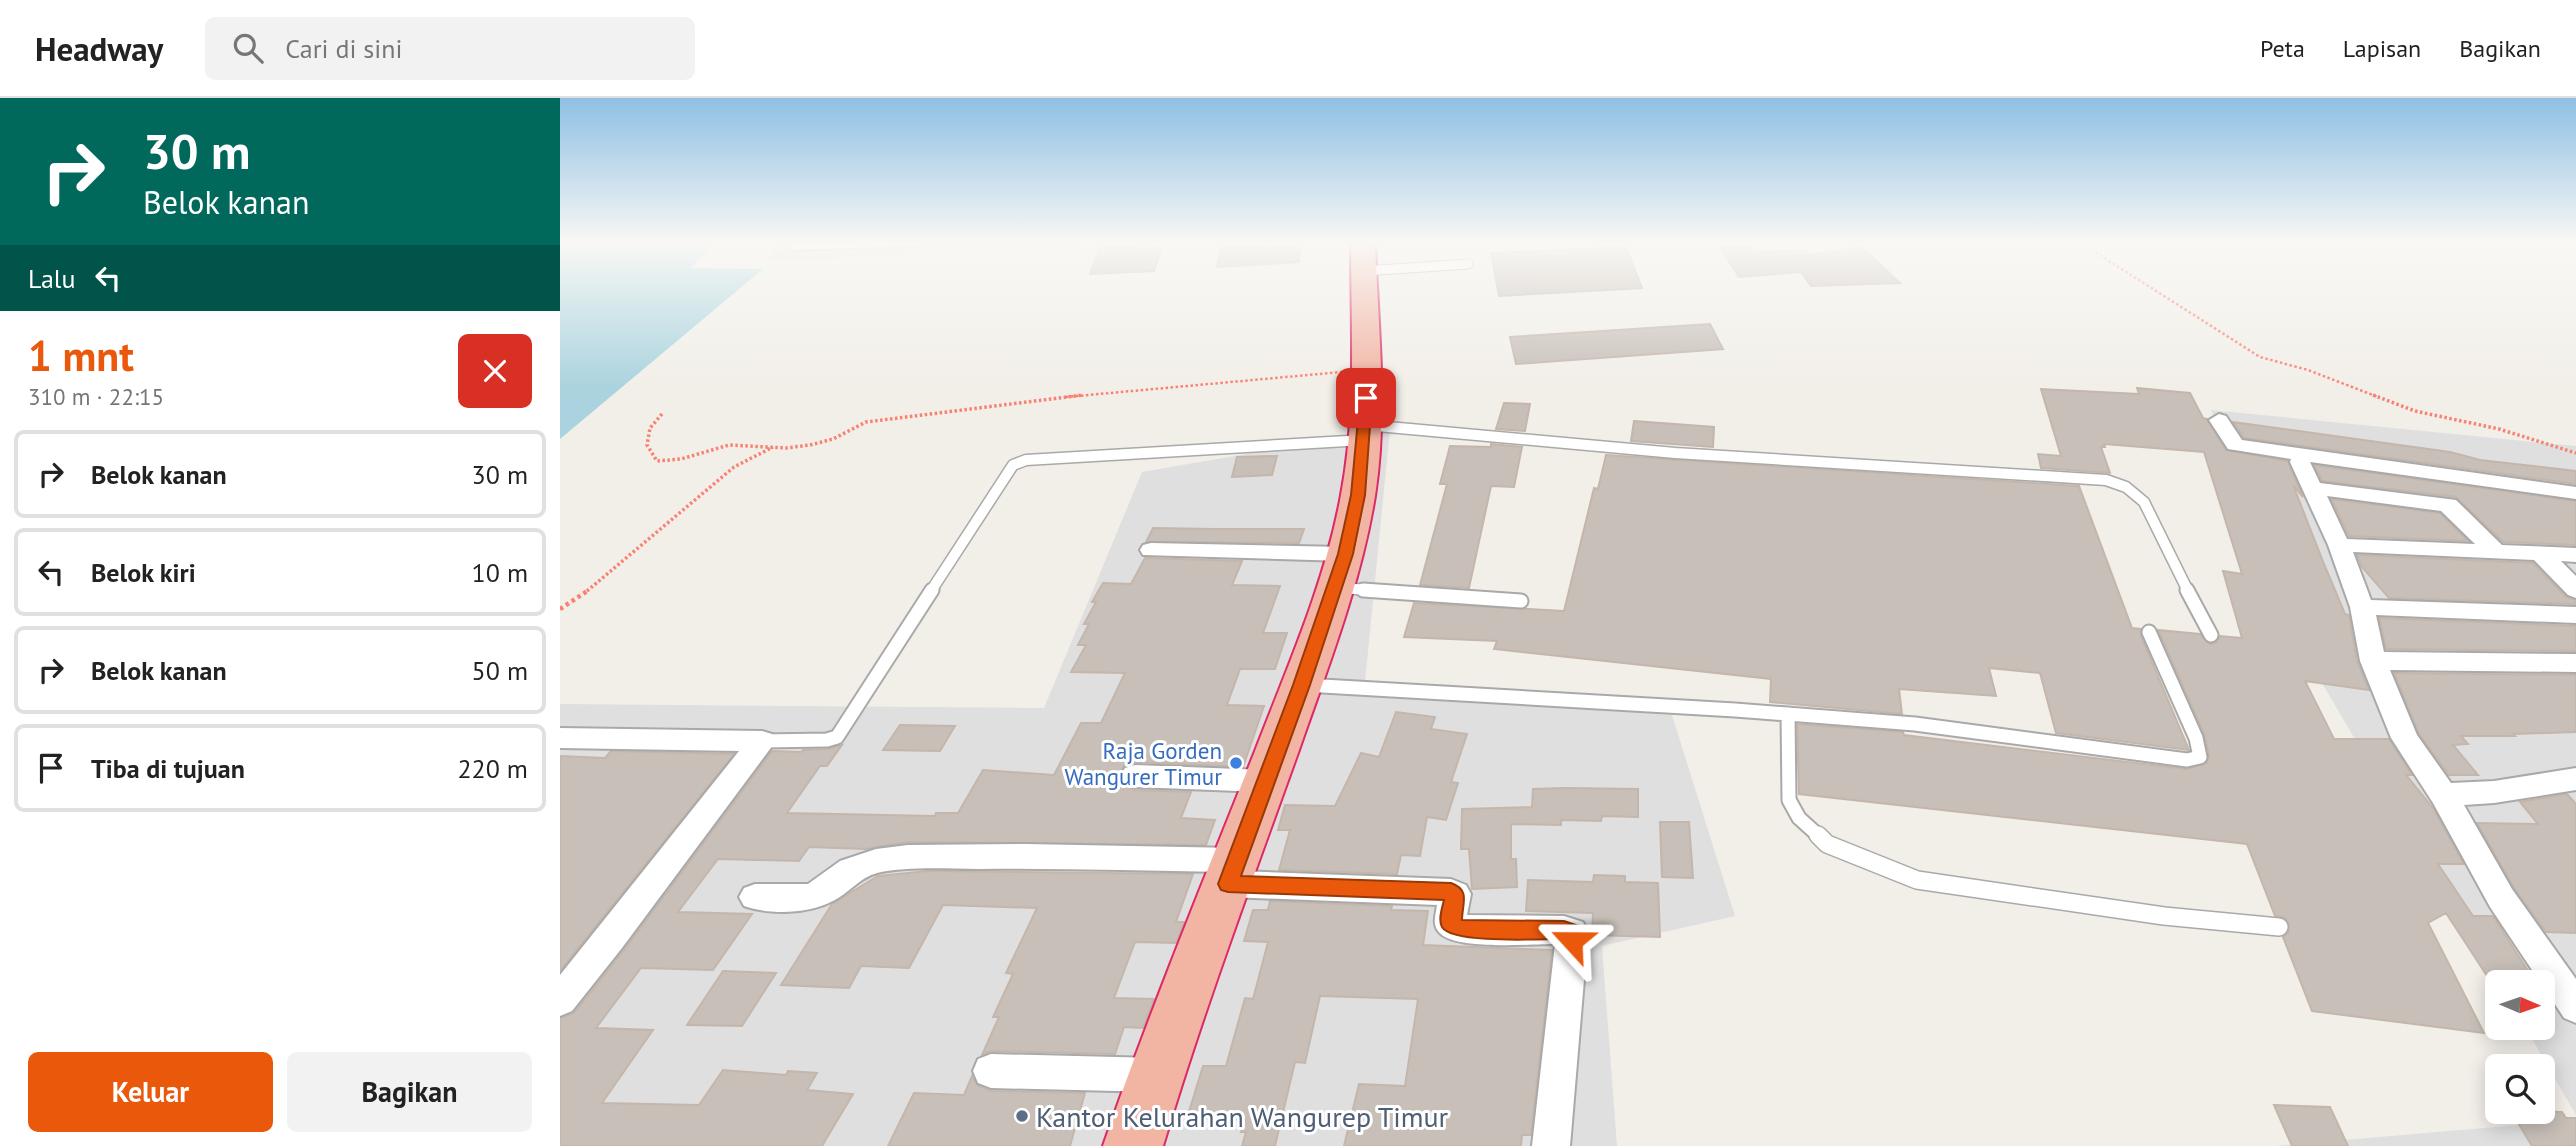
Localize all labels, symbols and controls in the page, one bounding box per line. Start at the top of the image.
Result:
search box [205,17,695,80]
text: Headway [35,27,163,70]
icon: search [229,29,267,67]
text: Cari di sini [285,32,402,65]
text: Peta [2260,33,2305,64]
text: Lapisan [2343,33,2421,64]
text: Bagikan [2459,33,2541,64]
text: 30 m [143,119,250,183]
icon: right [28,126,119,217]
text: Belok kanan [143,181,309,223]
icon: left [89,259,127,297]
text: Lalu [28,262,75,295]
text: 1 mnt [28,328,134,383]
button: close [458,334,532,408]
pin [1336,368,1396,428]
icon: arrive [1347,379,1385,417]
text: 310 m · 22:15 [28,382,164,411]
icon: right [32,455,70,493]
text: Belok kanan [91,458,227,491]
text: 30 m [472,458,528,491]
icon: left [32,553,70,591]
text: Belok kiri [91,556,196,589]
text: 10 m [472,556,528,589]
icon: right [32,651,70,689]
text: Belok kanan [91,654,227,687]
text: 50 m [472,654,528,687]
place label: Raja Gorden Wangurer Timur [1065,736,1222,791]
icon: arrive [32,749,70,787]
text: Tiba di tujuan [91,752,245,785]
text: 220 m [457,752,528,785]
marker: Raja Gorden Wangurer Timur [1228,755,1244,771]
position arrow [1535,904,1609,978]
north arrow [2485,970,2555,1040]
map controls [2485,970,2555,1124]
button: Keluar [28,1052,273,1132]
button: Bagikan [287,1052,532,1132]
button: search [2485,1054,2555,1124]
place label: Kantor Kelurahan Wangurep Timur [1036,1098,1449,1135]
marker: Kantor Kelurahan Wangurep Timur [1014,1108,1030,1124]

